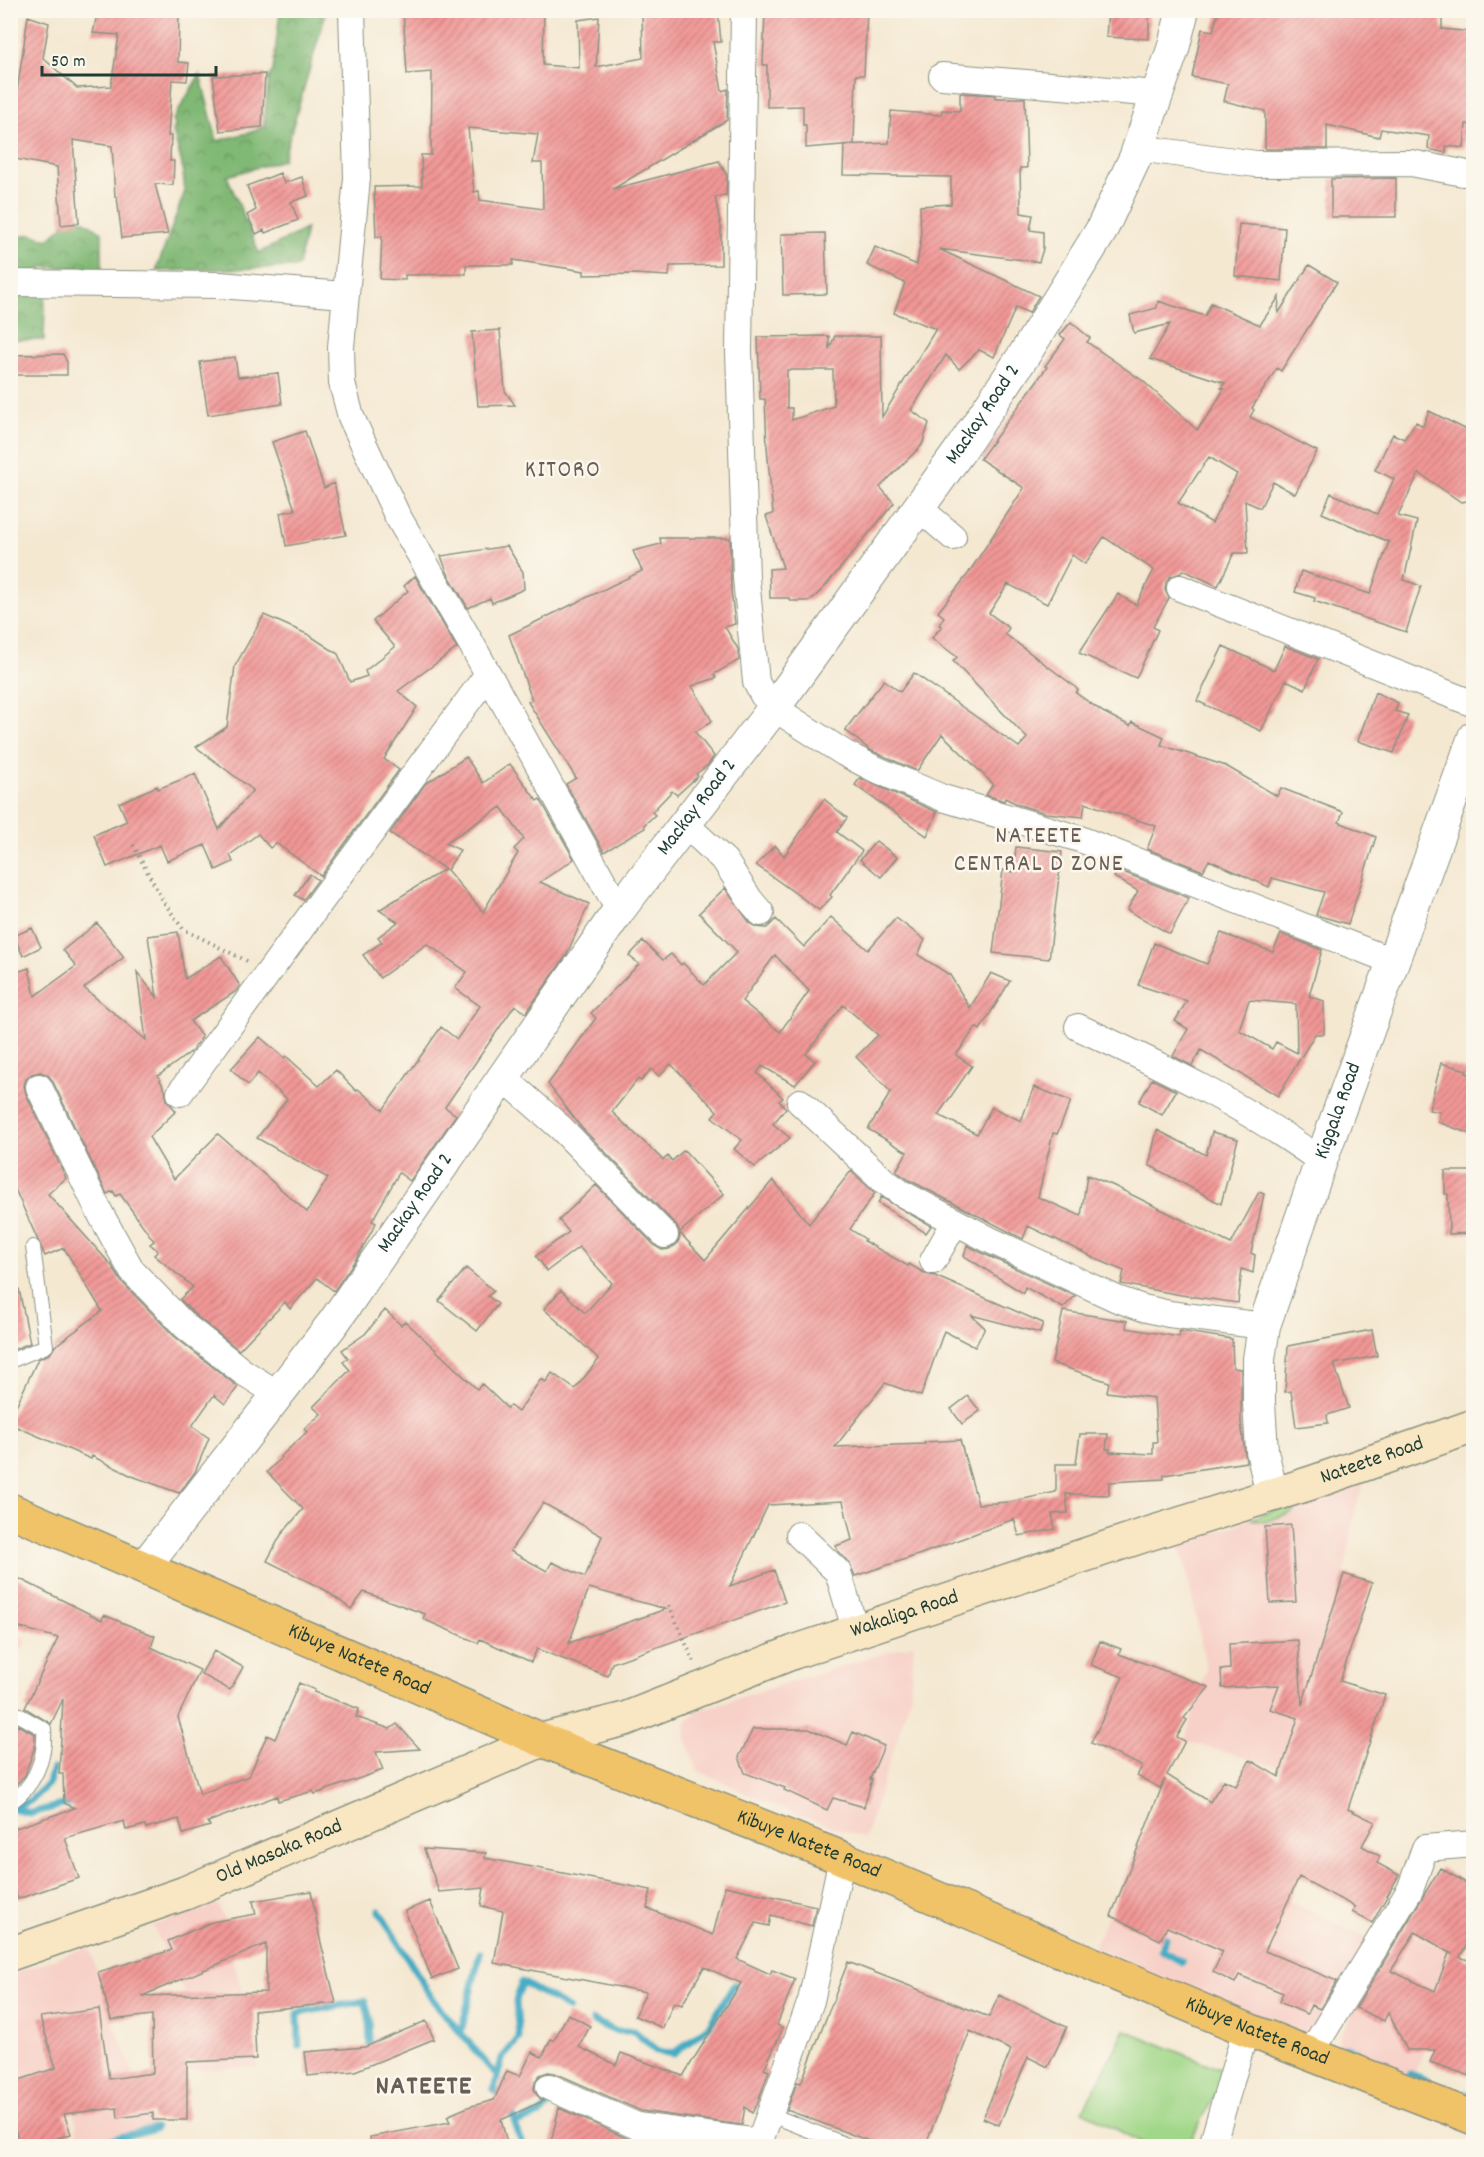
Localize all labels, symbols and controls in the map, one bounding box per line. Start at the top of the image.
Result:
scale bar [42,39,216,77]
text: 50 m [51,50,86,75]
street label: Mackay Road 2 [939,359,1028,472]
district label: KITORO [525,454,601,488]
street label: Mackay Road 2 [650,753,745,863]
district label: NATEETE CENTRAL D ZONE [954,820,1124,882]
street label: Kiggala Road [1308,1059,1370,1164]
street label: Mackay Road 2 [371,1147,461,1260]
street label: Nateete Road [1317,1430,1428,1493]
street label: Wakaliga Road [847,1583,963,1647]
street label: Kibuye Natete Road [283,1617,435,1705]
street label: Kibuye Natete Road [732,1803,885,1888]
street label: Old Masaka Road [211,1812,347,1893]
street label: Kibuye Natete Road [1180,1990,1333,2075]
district label: NATEETE [376,2068,472,2107]

